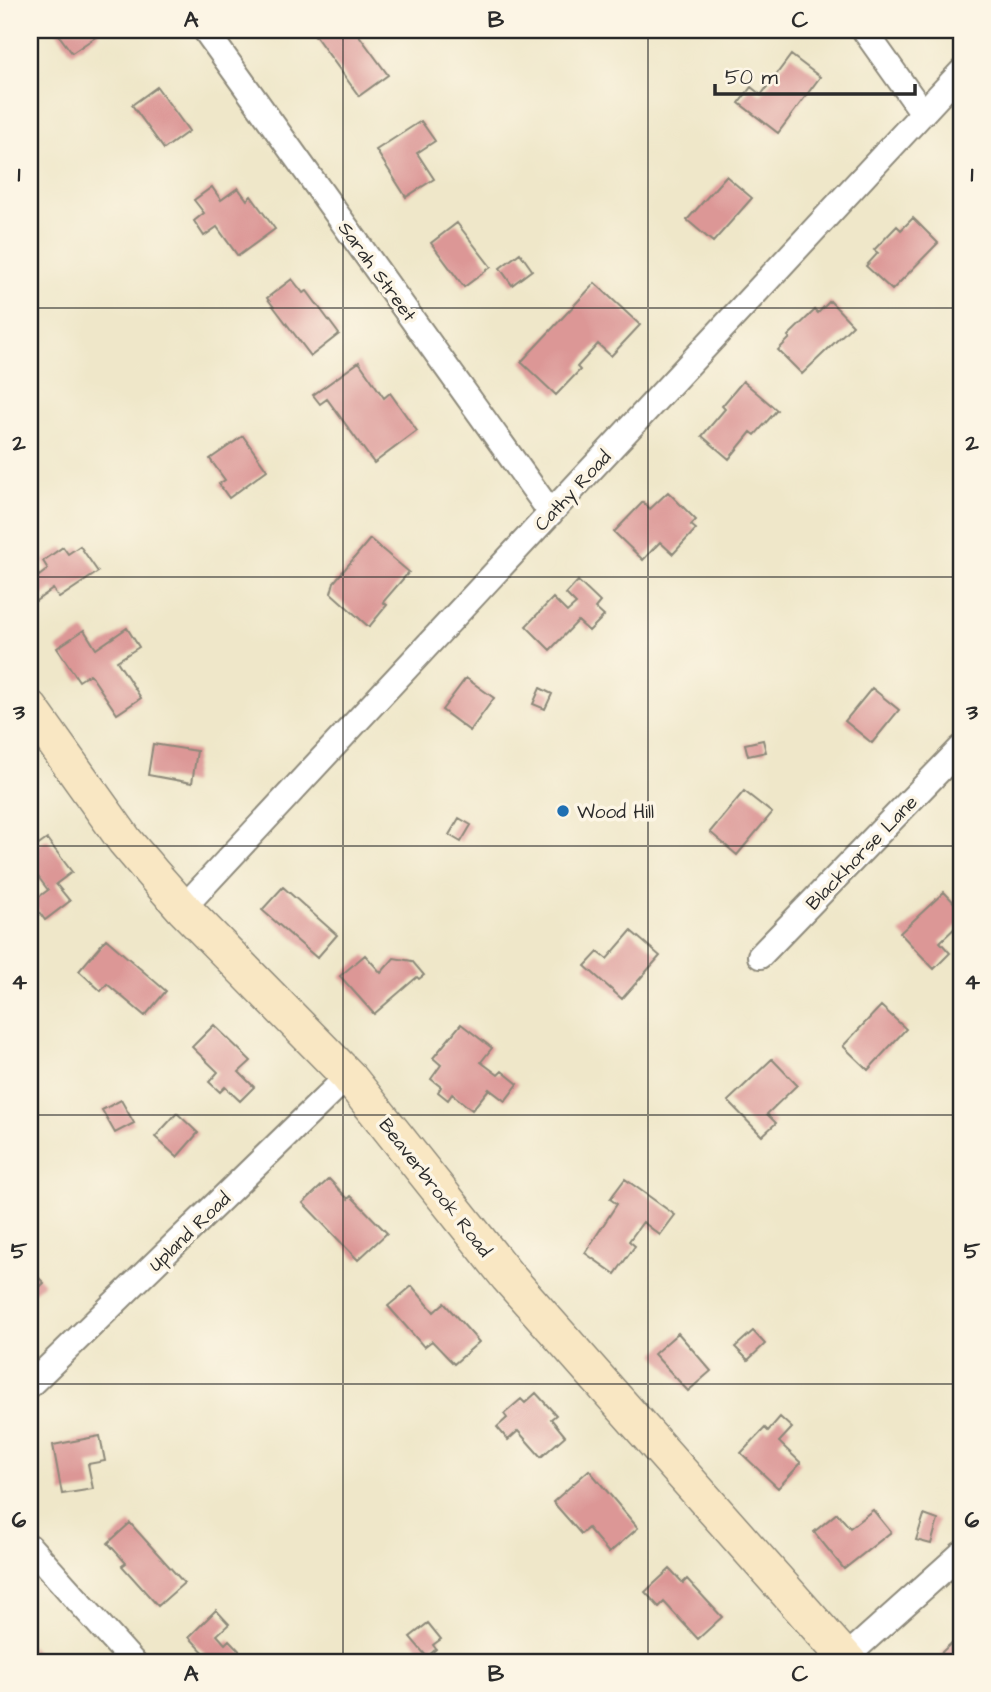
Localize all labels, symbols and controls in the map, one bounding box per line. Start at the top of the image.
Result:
text: A [184,4,199,36]
text: B [488,4,505,36]
text: C [792,4,809,36]
scale bar [715,52,914,96]
text: 50 m [725,63,779,92]
text: 1 [18,158,21,190]
text: 1 [971,158,974,190]
street label: Sarah Street [331,216,422,328]
text: 2 [11,427,26,459]
text: 2 [964,427,979,459]
street label: Cathy Road [528,444,619,538]
text: 3 [12,696,25,728]
text: 3 [965,696,978,728]
street label: Blackhorse Lane [800,790,924,917]
place label: Wood Hill [577,799,654,826]
marker: Wood Hill [555,803,571,819]
text: 4 [11,966,27,998]
text: 4 [964,966,980,998]
street label: Beaverbrook Road [372,1113,498,1263]
street label: Upland Road [143,1186,237,1278]
text: 5 [11,1235,28,1267]
text: 5 [964,1235,981,1267]
text: 6 [12,1504,27,1536]
text: 6 [965,1504,980,1536]
text: A [184,1658,199,1690]
text: B [488,1658,505,1690]
text: C [792,1658,809,1690]

